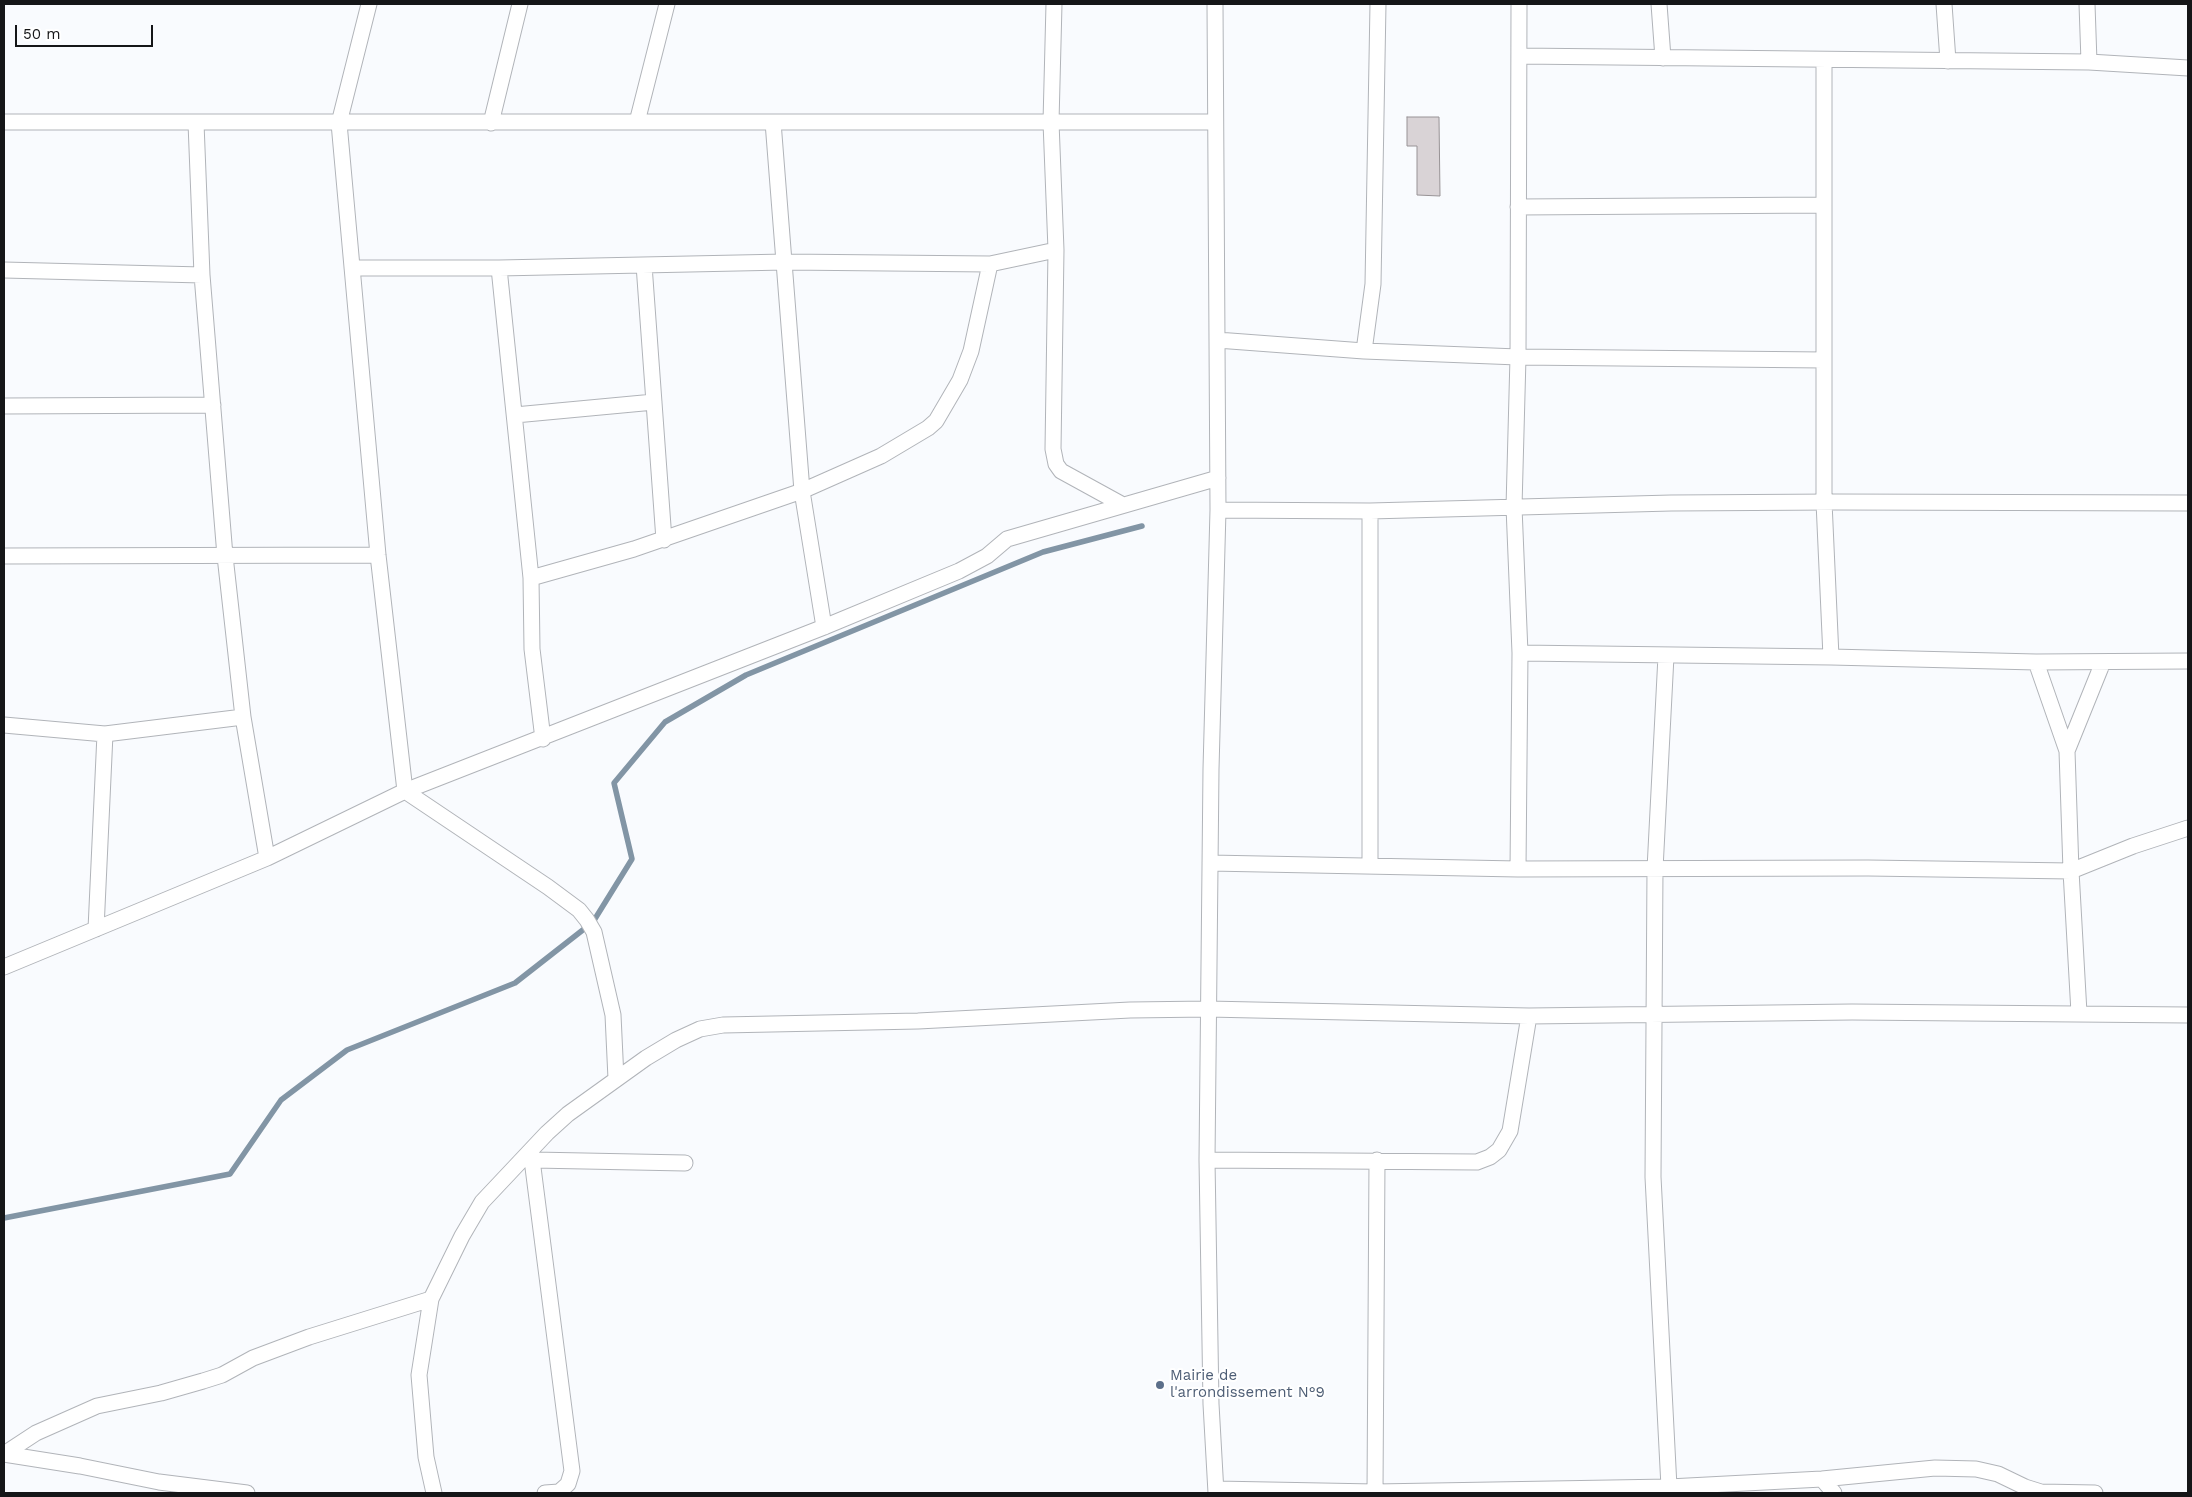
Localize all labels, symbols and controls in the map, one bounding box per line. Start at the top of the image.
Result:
scale bar [18,15,155,47]
text: 50 m [23,25,60,43]
place label: Mairie de l'arrondissement N°9 [1170,1367,1325,1402]
marker: Mairie de l'arrondissement N°9 [1154,1379,1166,1391]

